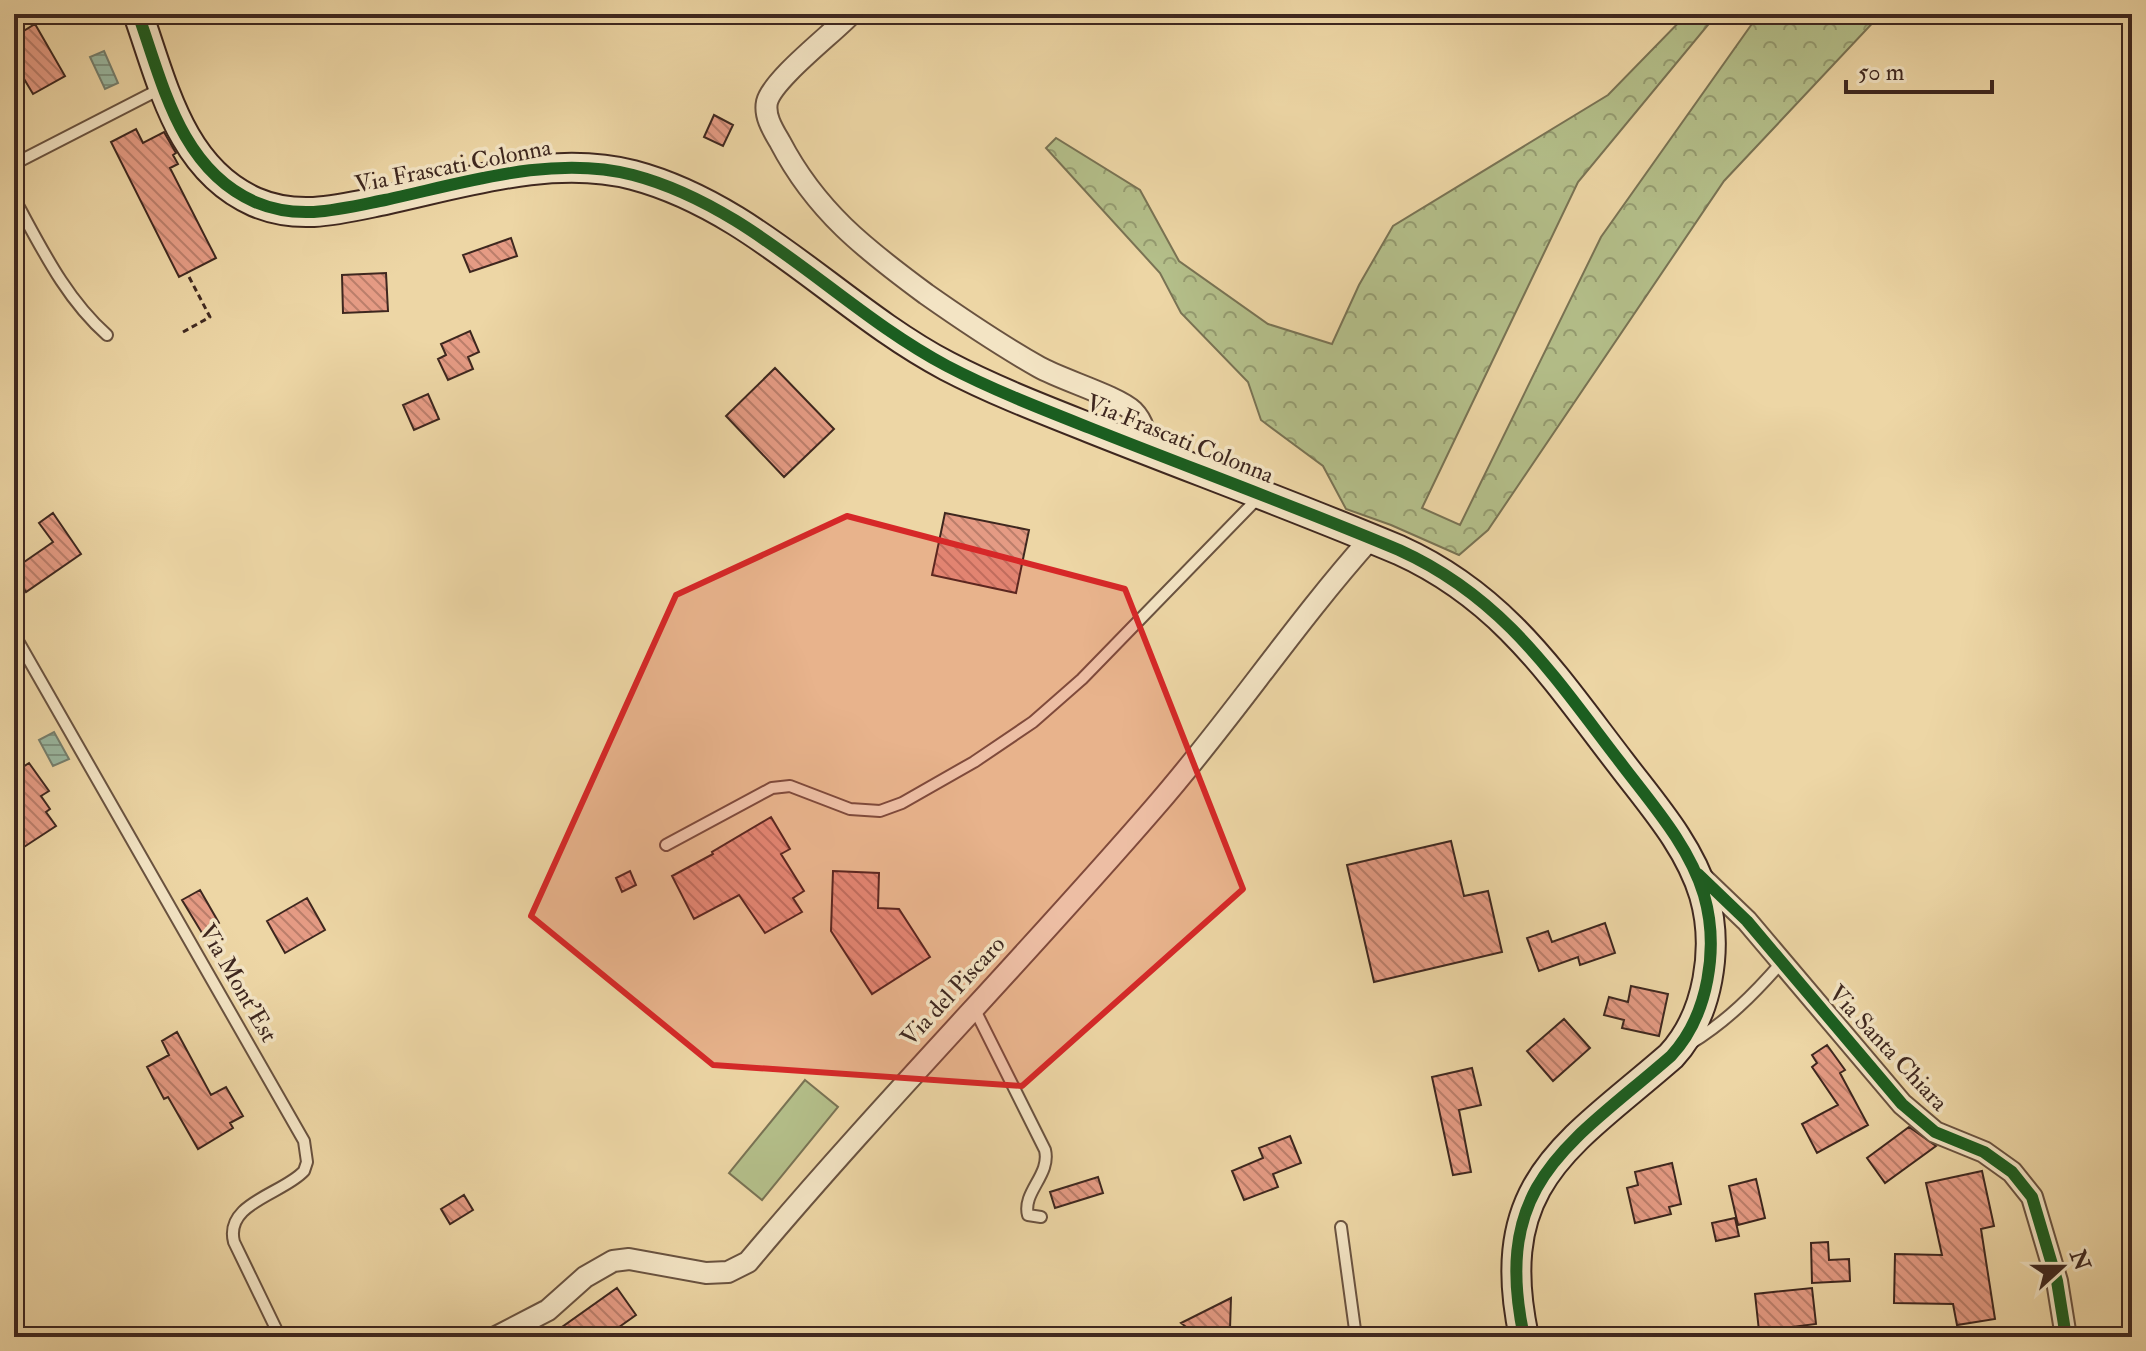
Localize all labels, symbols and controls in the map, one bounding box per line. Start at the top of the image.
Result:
scale bar [1846,44,1992,94]
text: 50 m [1858,57,1905,88]
street label: Via Frascati Colonna [352,132,555,200]
street label: Via Frascati Colonna [1082,387,1279,491]
street label: Via Mont'Est [192,918,285,1048]
street label: Via del Piscaro [894,929,1012,1053]
street label: Via Santa Chiara [1822,978,1955,1118]
north arrow [2022,1227,2102,1307]
text: N [2063,1245,2096,1275]

